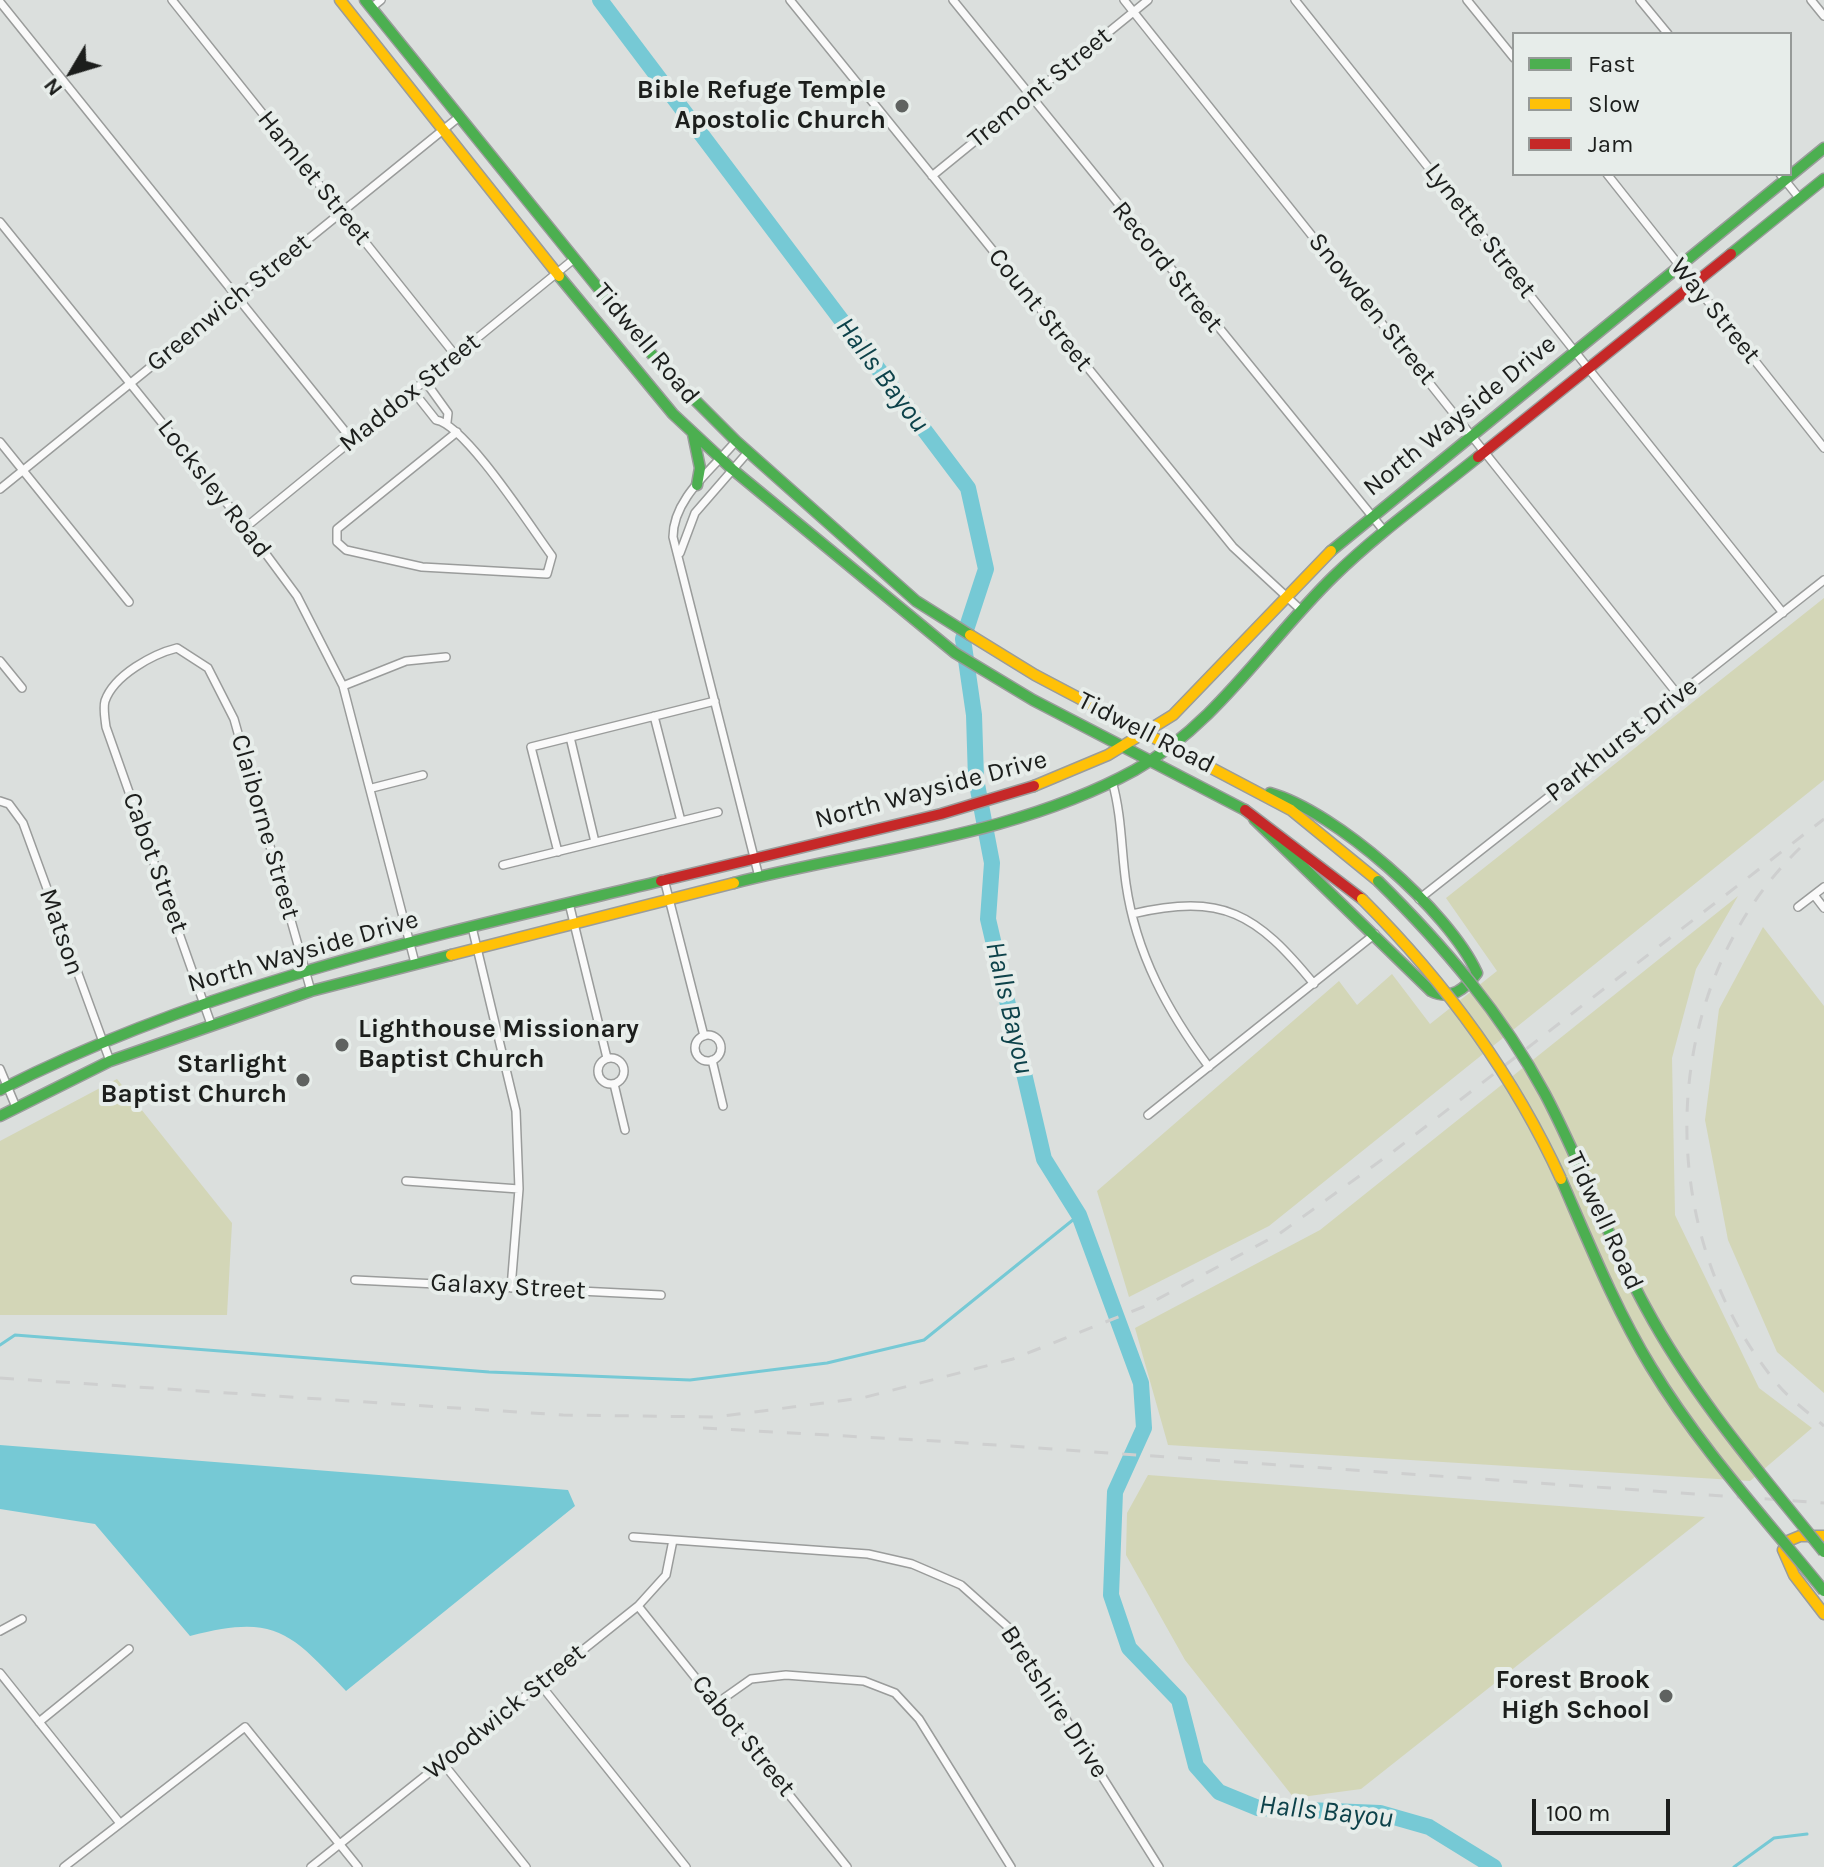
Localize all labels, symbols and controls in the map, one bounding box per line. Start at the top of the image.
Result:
street label: Tremont Street [962,21,1118,155]
north arrow [32,32,112,112]
legend [1512,32,1792,176]
text: Fast [1588,50,1635,78]
text: N [38,73,68,101]
place label: Bible Refuge Temple Apostolic Church [637,75,886,136]
text: Slow [1588,90,1640,118]
marker: Bible Refuge Temple Apostolic Church [893,97,911,115]
street label: Hamlet Street [250,104,378,252]
text: Jam [1588,130,1633,158]
street label: Lynette Street [1418,157,1542,305]
street label: Record Street [1105,195,1229,339]
street label: Greenwich Street [141,227,317,379]
street label: Snowden Street [1301,227,1443,391]
street label: Count Street [981,242,1099,378]
street label: Way Street [1663,252,1767,370]
street label: Tidwell Road [586,277,706,411]
water label: Halls Bayou [828,311,936,439]
street label: Maddox Street [333,327,487,459]
street label: North Wayside Drive [1357,329,1563,503]
street label: Locksley Road [150,414,278,564]
street label: Parkhurst Drive [1540,671,1704,809]
street label: Tidwell Road [1073,685,1219,781]
street label: Claiborne Street [224,731,306,923]
street label: North Wayside Drive [812,744,1050,836]
street label: Cabot Street [115,789,195,937]
street label: Matson [32,885,90,979]
street label: North Wayside Drive [184,904,422,1000]
water label: Halls Bayou [977,938,1041,1078]
place label: Lighthouse Missionary Baptist Church [358,1014,639,1076]
marker: Lighthouse Missionary Baptist Church [333,1036,351,1054]
place label: Starlight Baptist Church [101,1049,287,1110]
marker: Starlight Baptist Church [294,1071,312,1089]
street label: Tidwell Road [1558,1147,1650,1295]
street label: Galaxy Street [429,1267,587,1307]
street label: Bretshire Drive [993,1620,1115,1784]
street label: Woodwick Street [418,1637,592,1787]
place label: Forest Brook High School [1496,1665,1650,1726]
street label: Cabot Street [685,1669,801,1803]
marker: Forest Brook High School [1657,1687,1675,1705]
scale bar [1536,1783,1674,1833]
water label: Halls Bayou [1257,1788,1395,1836]
text: 100 m [1546,1799,1611,1827]

